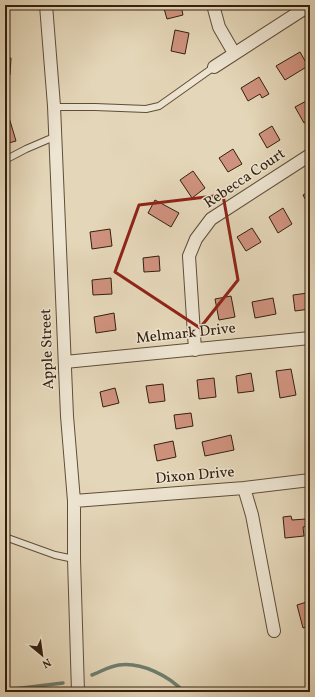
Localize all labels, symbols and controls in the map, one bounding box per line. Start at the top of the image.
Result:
street label: Rebecca Court [200,144,290,214]
street label: Apple Street [36,308,60,390]
street label: Melmark Drive [135,318,237,350]
street label: Dixon Drive [154,462,236,490]
north arrow [22,635,62,675]
text: N [39,654,53,671]

